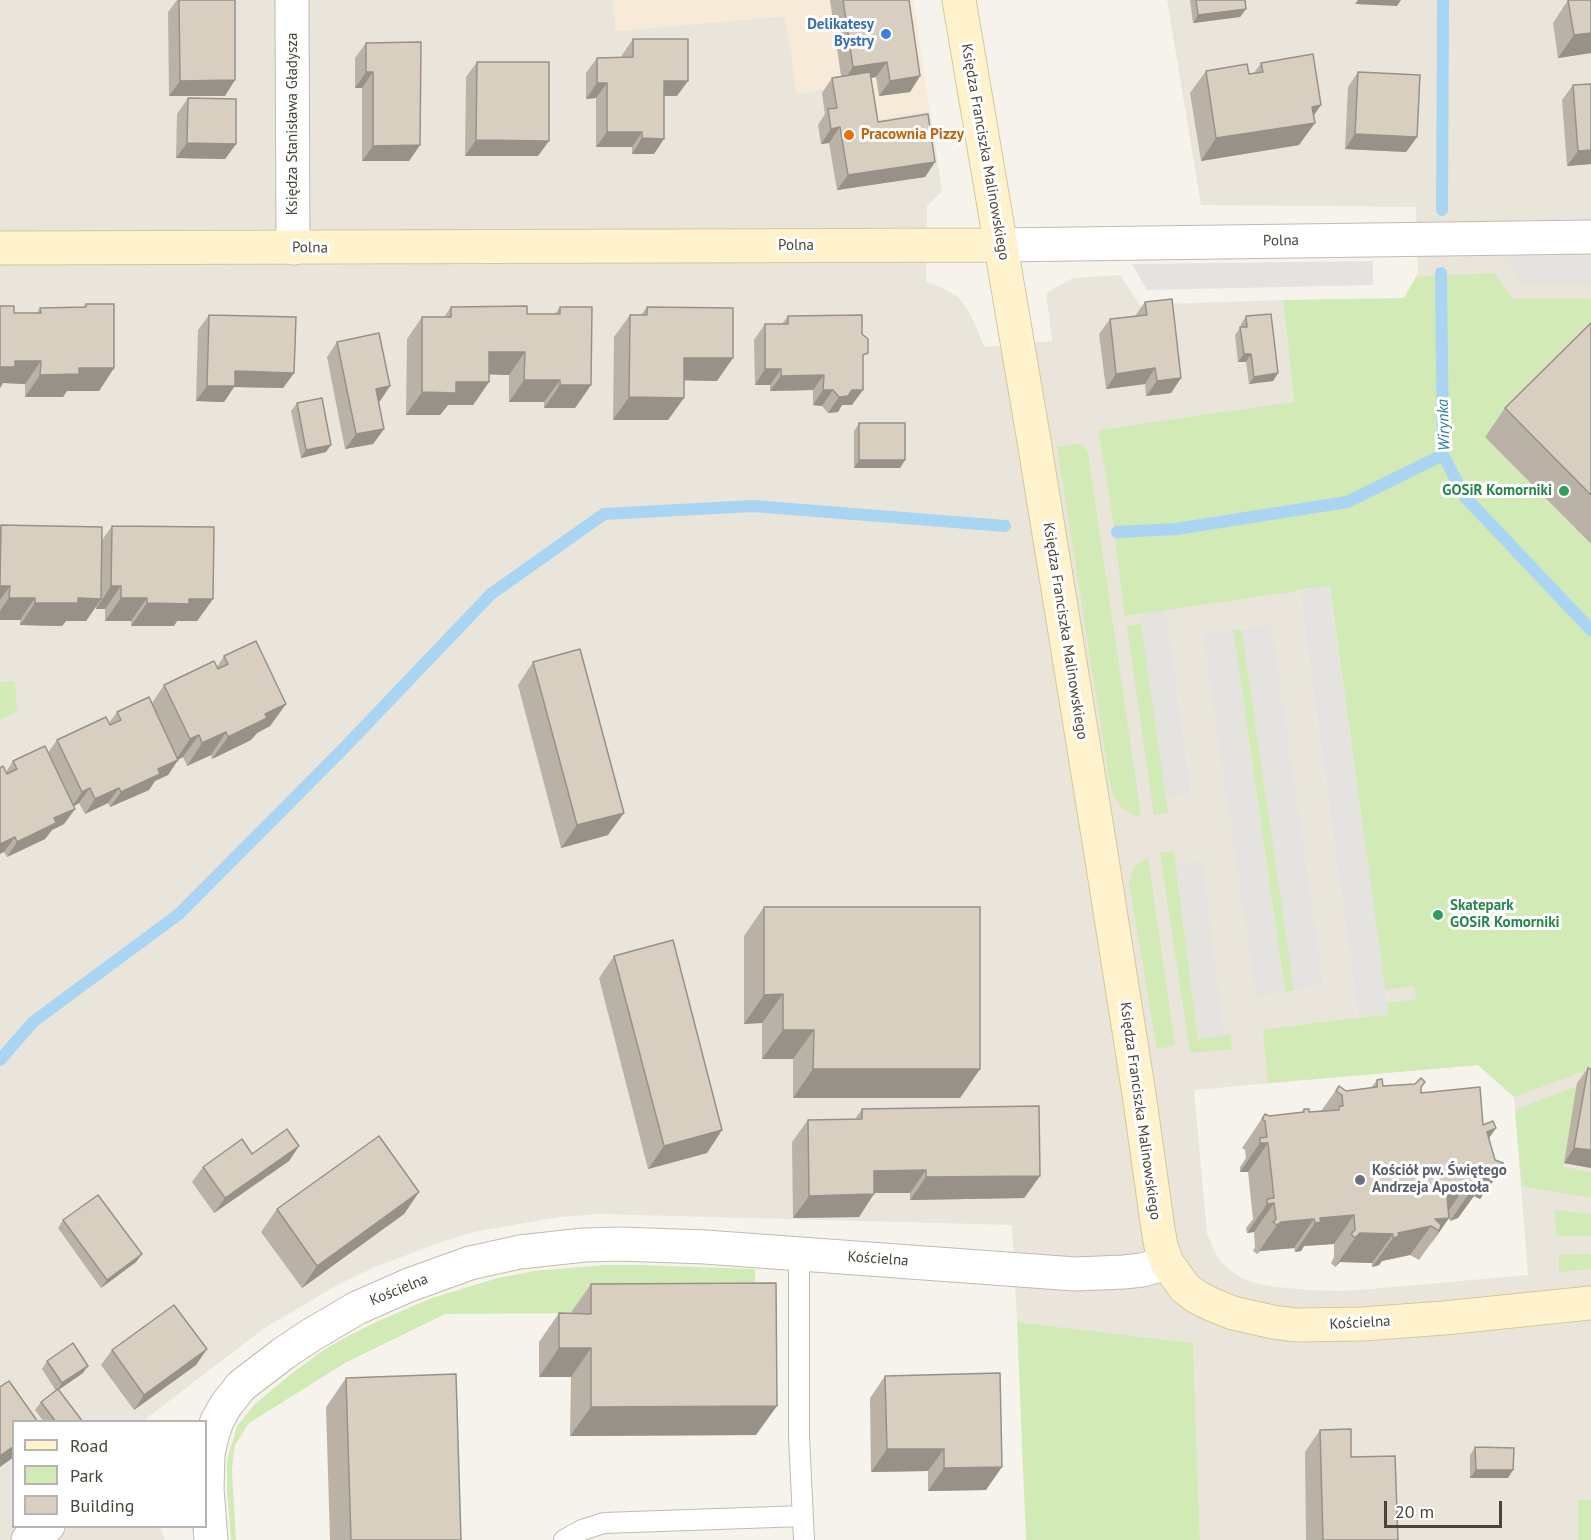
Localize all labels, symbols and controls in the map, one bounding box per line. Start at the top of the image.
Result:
place label: Delikatesy Bystry [807,16,874,51]
marker: Delikatesy Bystry [879,27,893,41]
street label: Księdza Stanisława Gładysza [284,33,302,215]
street label: Księdza Franciszka Malinowskiego [957,42,1013,262]
place label: Pracownia Pizzy [861,126,964,144]
marker: Pracownia Pizzy [842,128,856,142]
street label: Polna [1263,232,1299,250]
street label: Polna [778,237,814,255]
street label: Polna [292,239,328,257]
water label: Wirynka [1433,399,1455,451]
place label: GOSiR Komorniki [1442,482,1552,500]
marker: GOSiR Komorniki [1557,484,1571,498]
street label: Księdza Franciszka Malinowskiego [1039,521,1091,741]
place label: Skatepark GOSiR Komorniki [1450,897,1560,932]
marker: Skatepark GOSiR Komorniki [1431,908,1445,922]
street label: Księdza Franciszka Malinowskiego [1116,1001,1164,1221]
place label: Kościół pw. Świętego Andrzeja Apostoła [1372,1162,1507,1197]
marker: Kościół pw. Świętego Andrzeja Apostoła [1353,1173,1367,1187]
street label: Kościelna [847,1248,909,1270]
street label: Kościelna [367,1270,431,1310]
street label: Kościelna [1329,1312,1391,1334]
legend [12,1420,207,1528]
text: Road [70,1434,108,1457]
text: Park [70,1464,103,1487]
scale bar [1387,1489,1506,1527]
text: Building [70,1494,134,1517]
text: 20 m [1395,1500,1434,1523]

